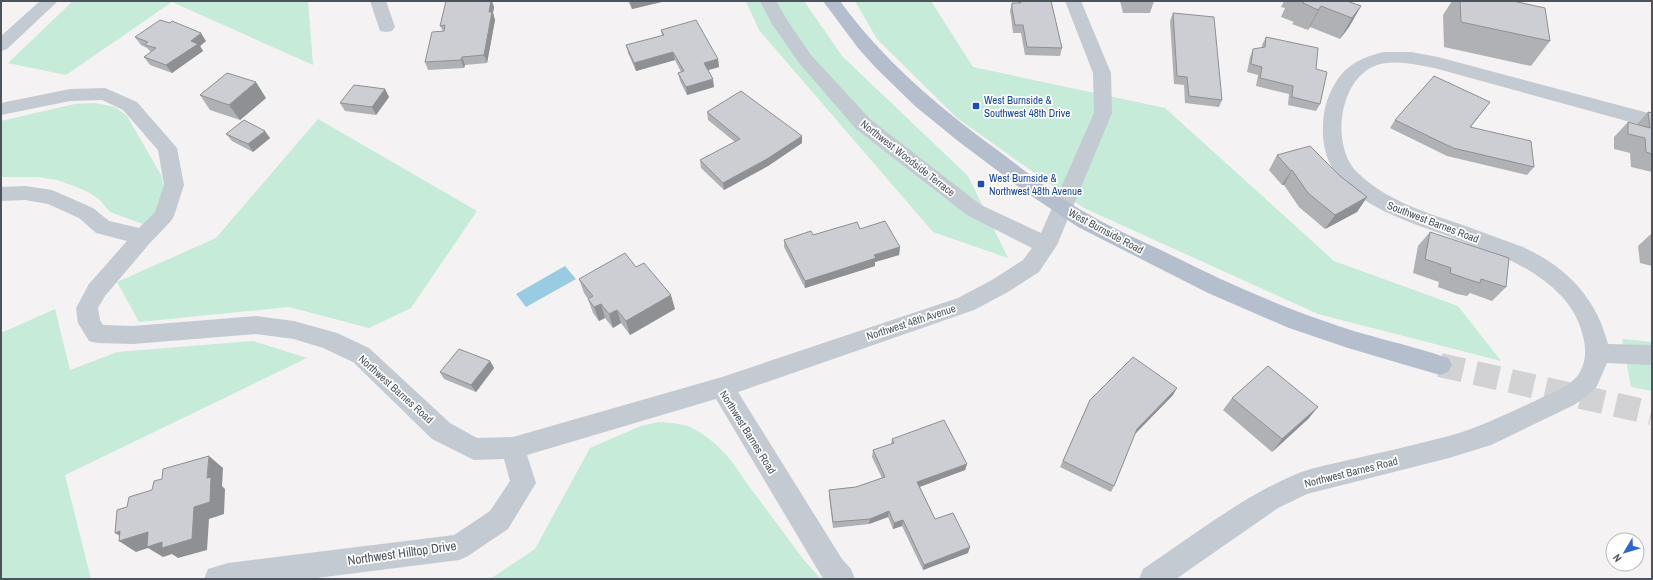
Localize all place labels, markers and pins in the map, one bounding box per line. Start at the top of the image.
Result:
place label: West Burnside & Southwest 48th Drive [984,93,1070,120]
marker: West Burnside & Southwest 48th Drive [971,101,981,111]
place label: West Burnside & Northwest 48th Avenue [989,171,1082,198]
marker: West Burnside & Northwest 48th Avenue [976,179,986,189]

